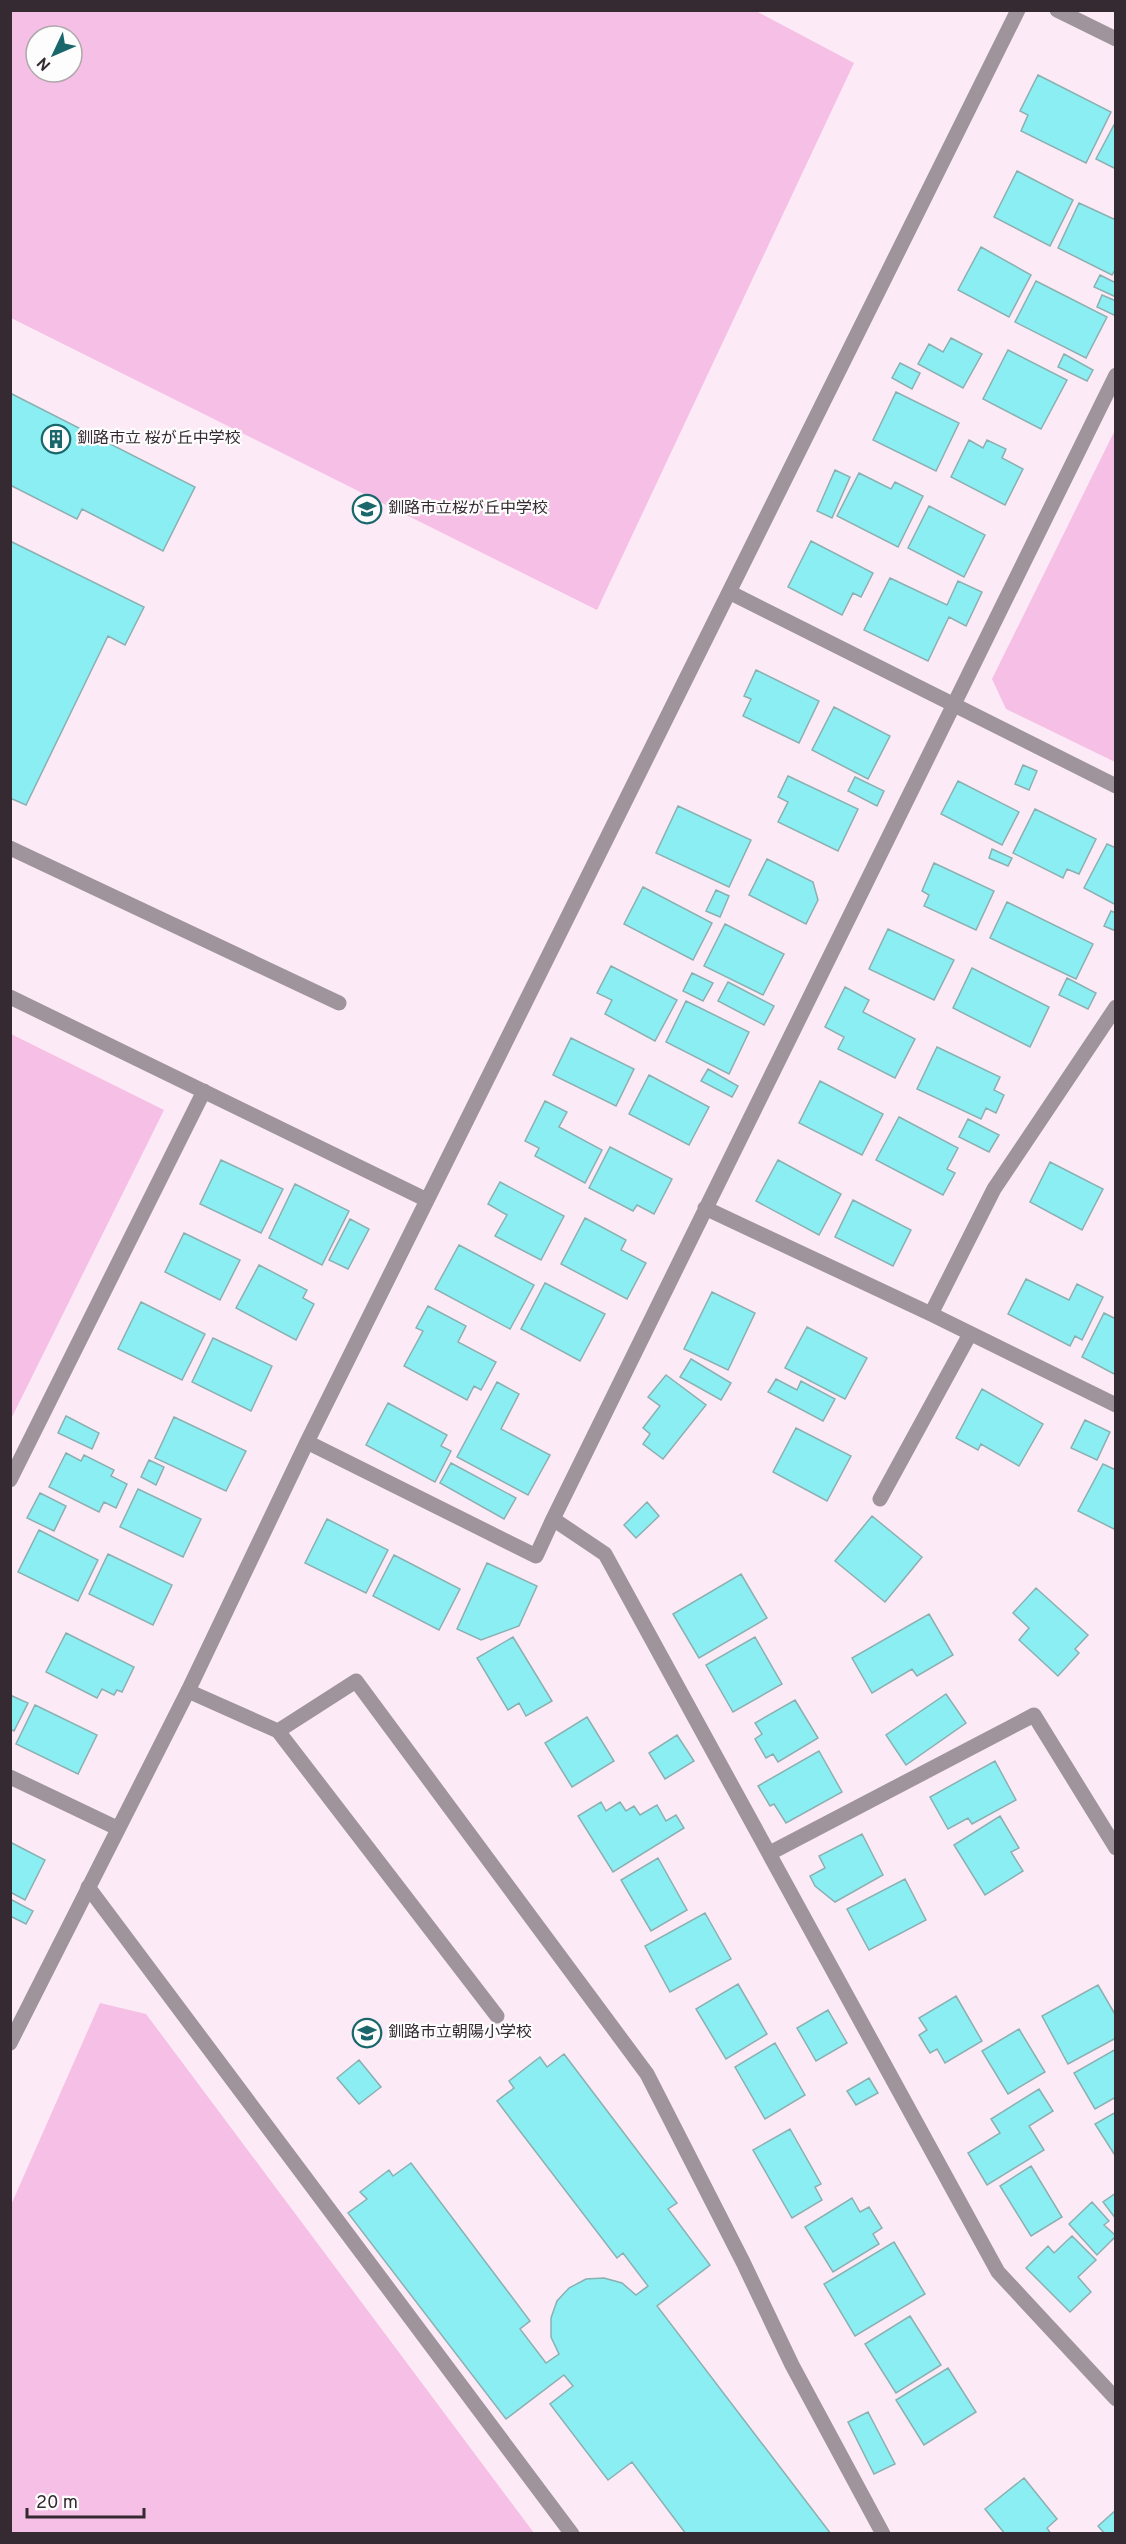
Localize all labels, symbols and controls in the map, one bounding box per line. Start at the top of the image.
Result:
north arrow [24,24,84,84]
text: N [33,52,56,74]
building icon: 釧路市立 桜が丘中学校 [40,423,72,455]
place label: 釧路市立 桜が丘中学校 [77,429,241,449]
school or university icon: 釧路市立桜が丘中学校 [351,493,383,525]
place label: 釧路市立桜が丘中学校 [388,499,548,519]
school or university icon: 釧路市立朝陽小学校 [351,2017,383,2049]
place label: 釧路市立朝陽小学校 [388,2023,532,2043]
scale bar [27,2481,144,2519]
text: 20 m [36,2492,78,2515]

